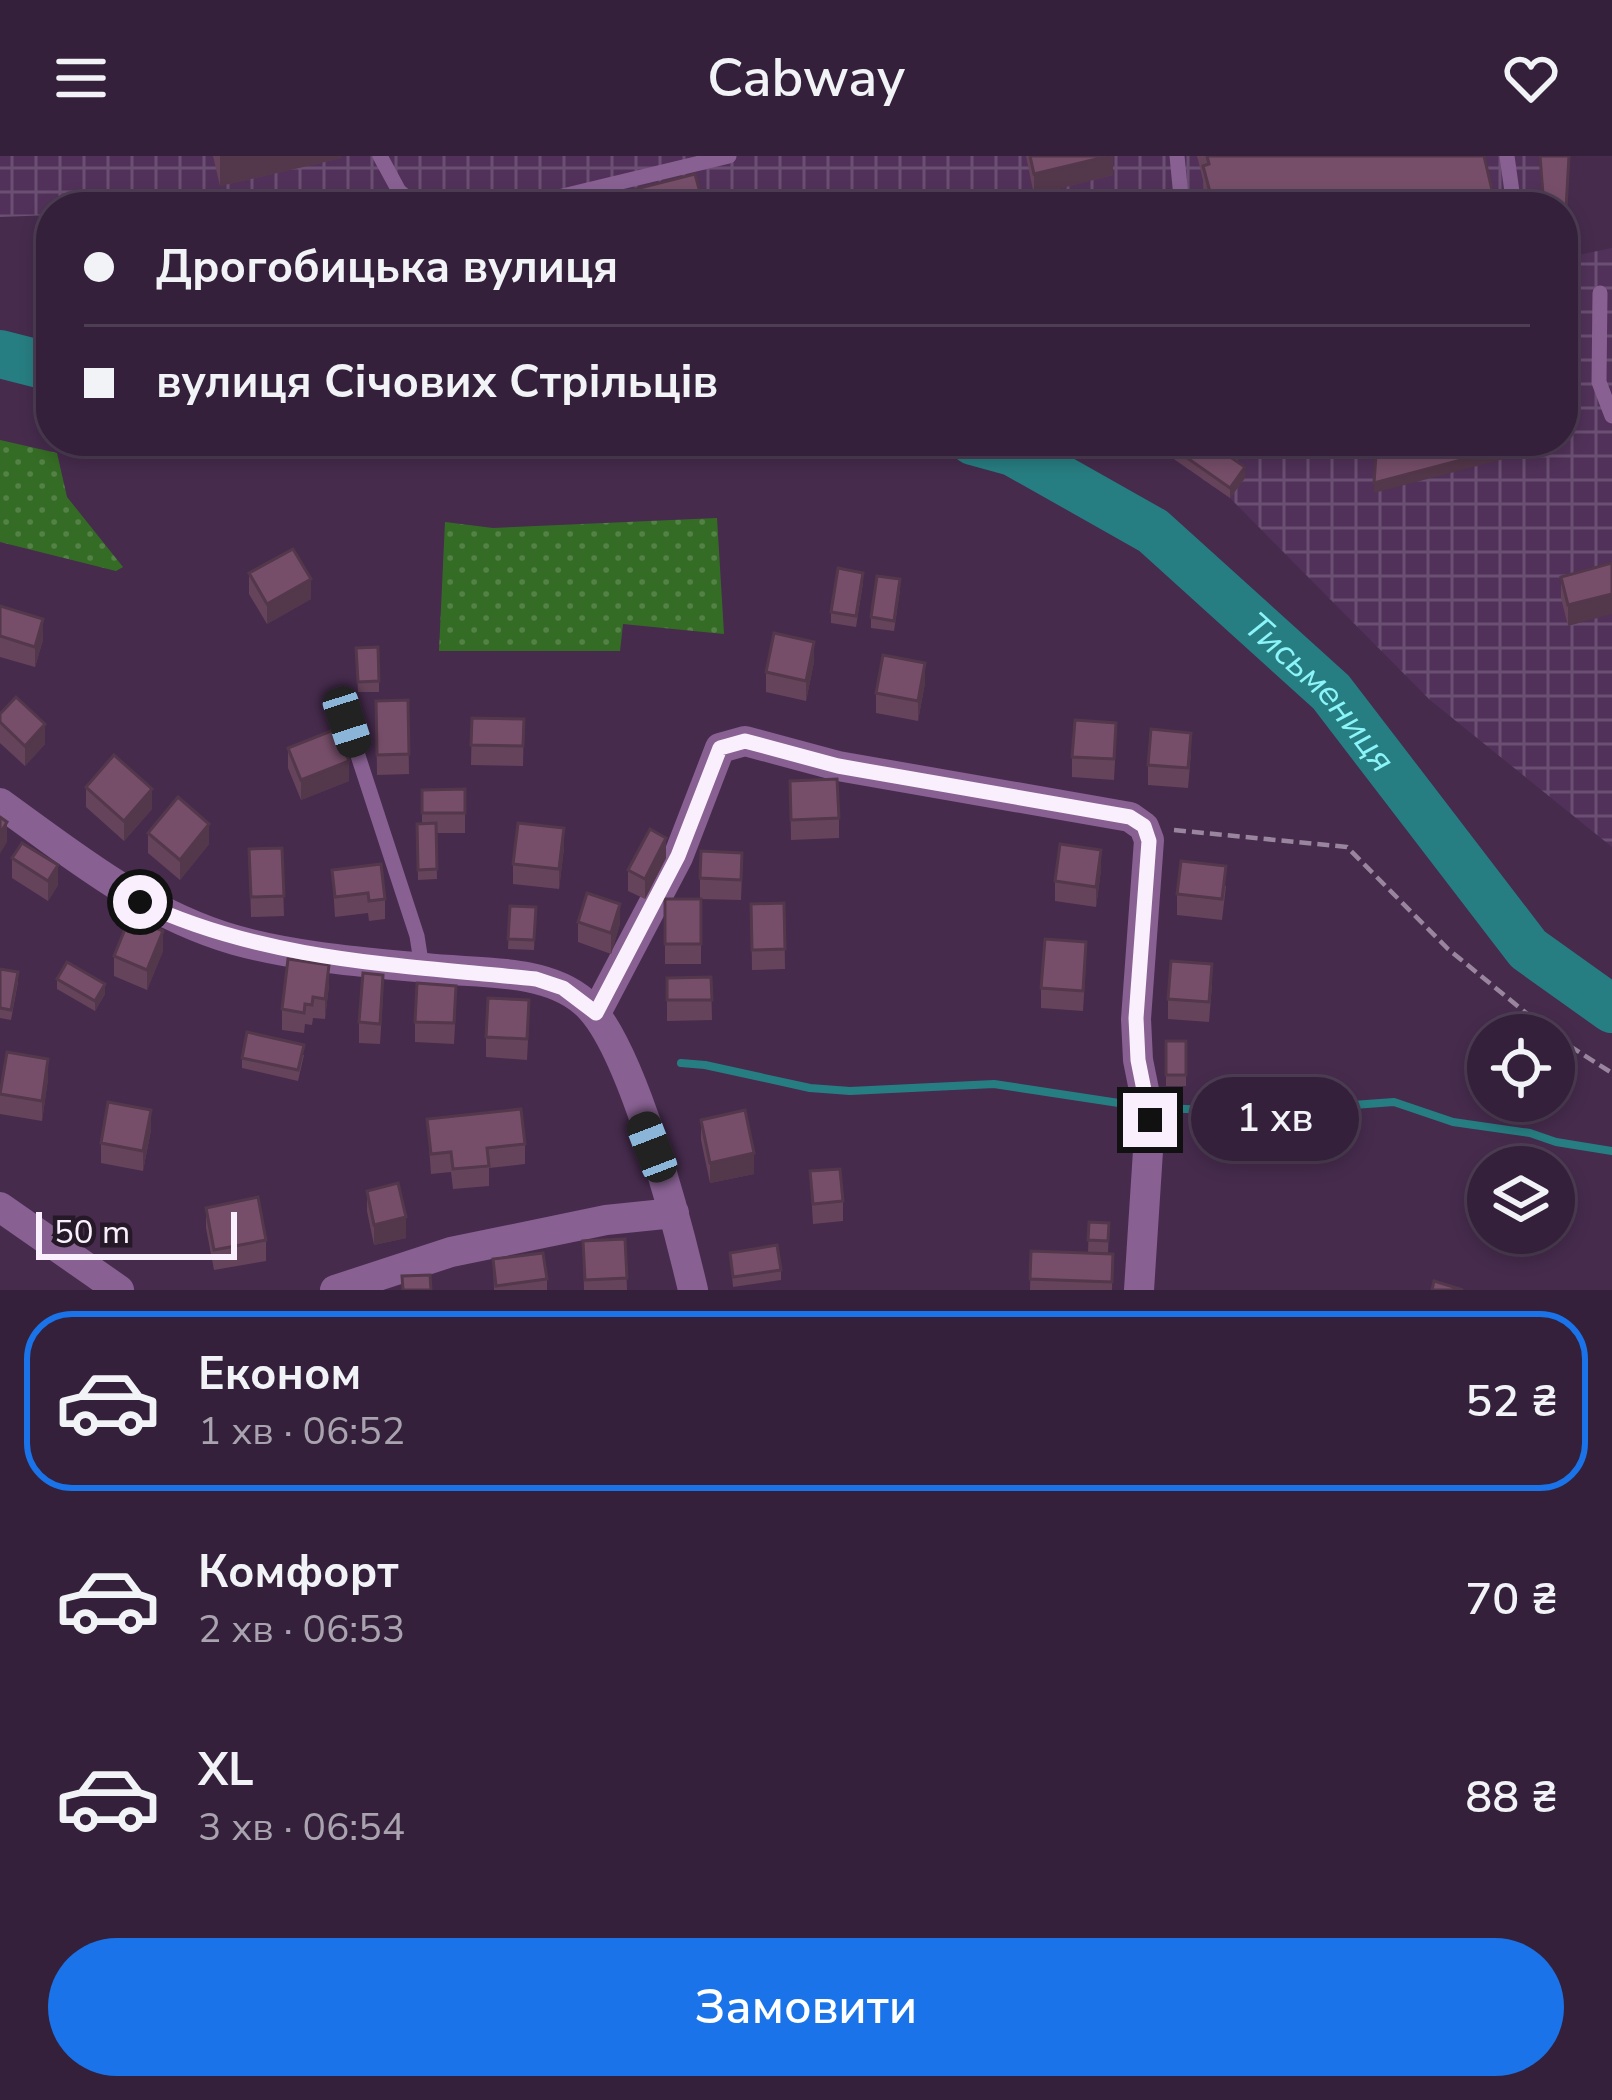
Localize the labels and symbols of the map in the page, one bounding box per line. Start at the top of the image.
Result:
water label: Тисьмениця [1233,602,1406,782]
car [319,682,375,762]
route start [113,875,167,929]
callout: 1 хв [1192,1078,1360,1162]
route end [1123,1093,1177,1147]
car [622,1107,682,1187]
scale bar [36,1206,237,1259]

